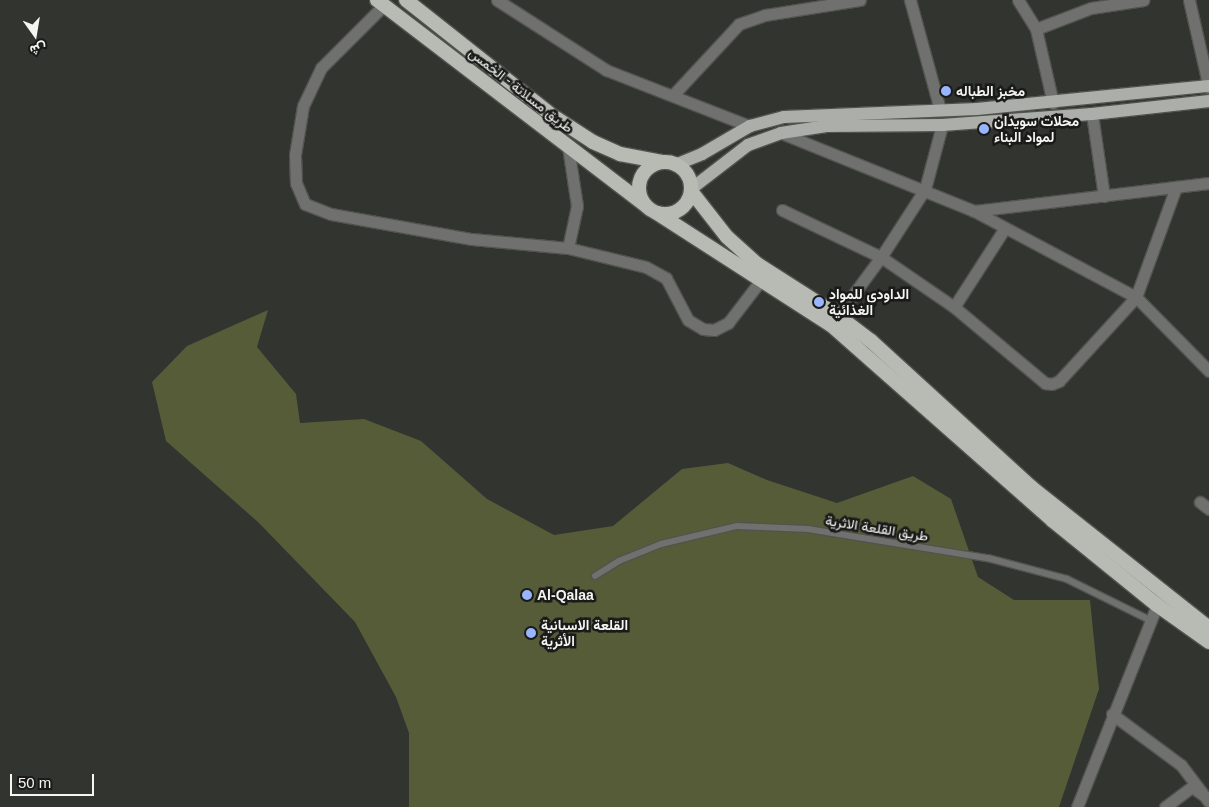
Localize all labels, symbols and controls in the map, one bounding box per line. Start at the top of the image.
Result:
north arrow [10,10,60,60]
text: ش [28,40,48,59]
street label: طريق مسلاتة - الخمس [465,44,577,136]
place label: مخبز الطباله [956,83,1025,99]
marker: مخبز الطباله [940,85,952,97]
place label: محلات سويدان لمواد البناء [994,113,1079,146]
marker: محلات سويدان لمواد البناء [978,123,990,135]
place label: الداودي للمواد الغذائية [829,286,909,318]
marker: الداودي للمواد الغذائية [813,296,825,308]
street label: طريق القلعة الاثرية [824,512,930,544]
place label: Al-Qalaa [537,587,594,603]
marker: Al-Qalaa [521,589,533,601]
place label: القلعة الاسبانية الأثرية [541,617,628,650]
marker: القلعة الاسبانية الأثرية [525,627,537,639]
scale bar [12,764,96,796]
text: 50 m [18,774,51,791]

